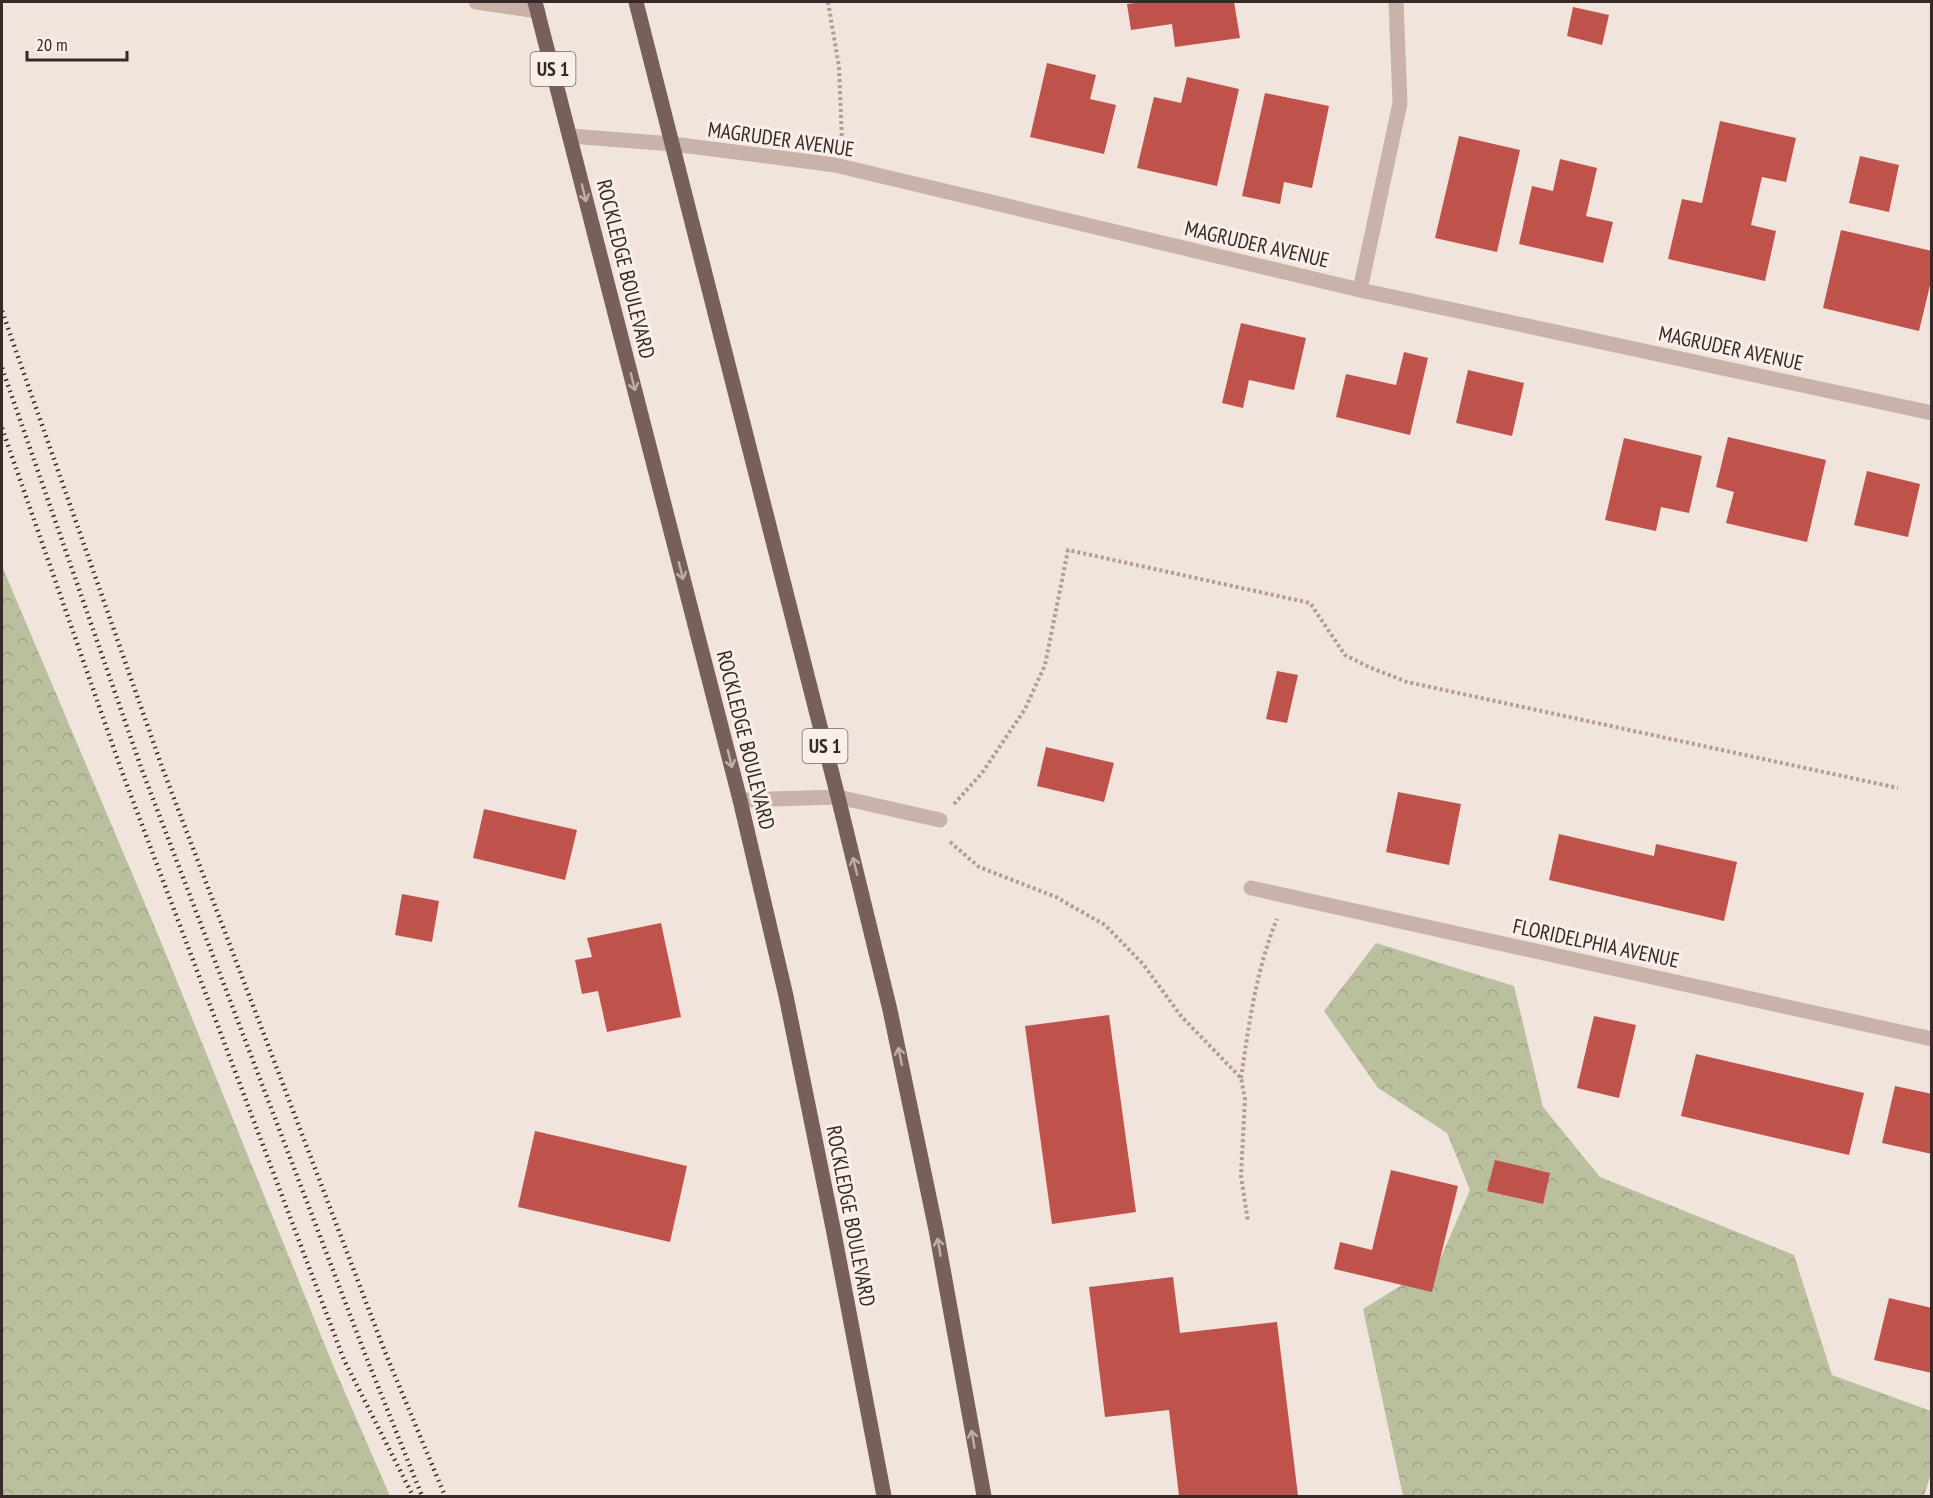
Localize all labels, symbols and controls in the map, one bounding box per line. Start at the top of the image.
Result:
scale bar [27,24,128,62]
text: 20 m [36,33,68,56]
road number: US 1 [530,52,576,86]
street label: MAGRUDER AVENUE [706,115,856,163]
street label: ROCKLEDGE BOULEVARD [591,177,661,361]
one-way arrow [579,183,591,202]
street label: MAGRUDER AVENUE [1182,214,1332,274]
street label: MAGRUDER AVENUE [1656,319,1806,377]
one-way arrow [627,372,639,391]
one-way arrow [676,561,688,580]
street label: ROCKLEDGE BOULEVARD [711,648,781,832]
road number: US 1 [802,729,848,763]
one-way arrow [724,750,736,769]
one-way arrow [848,857,860,876]
street label: FLORIDELPHIA AVENUE [1510,912,1682,974]
one-way arrow [893,1047,905,1066]
street label: ROCKLEDGE BOULEVARD [820,1123,882,1309]
one-way arrow [933,1238,944,1257]
one-way arrow [968,1430,979,1449]

